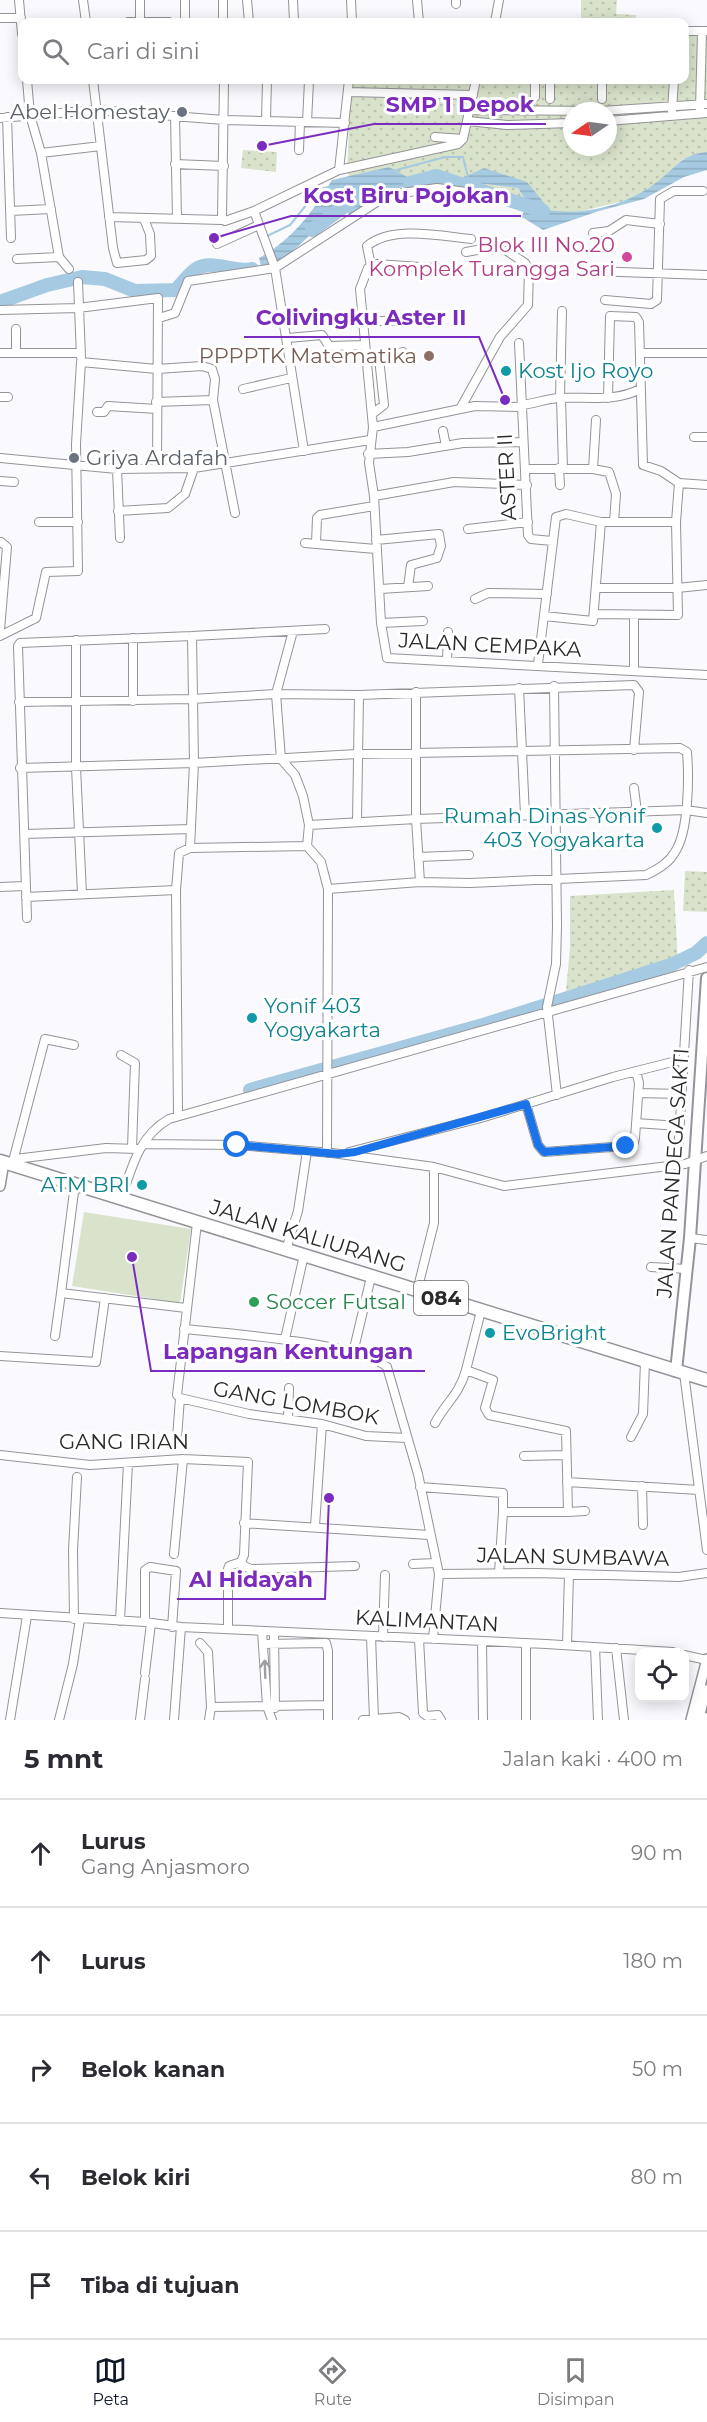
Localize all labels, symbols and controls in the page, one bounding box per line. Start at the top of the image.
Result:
search box [18,18,689,84]
icon: search [39,35,72,68]
text: Cari di sini [87,38,200,65]
callout: SMP 1 Depok [374,84,546,124]
text: SMP 1 Depok [386,91,535,118]
place label: Abel Homestay [10,99,171,124]
north arrow [563,102,617,156]
marker: Abel Homestay [175,105,189,119]
callout: Kost Biru Pojokan [291,176,521,216]
text: Kost Biru Pojokan [303,182,509,209]
place label: Blok III No.20 Komplek Turangga Sari [369,232,615,281]
marker: Blok III No.20 Komplek Turangga Sari [620,250,634,264]
callout: Colivingku Aster II [244,297,479,337]
text: Colivingku Aster II [256,304,466,331]
place label: PPPPTK Matematika [199,343,417,368]
marker: PPPPTK Matematika [422,349,436,363]
place label: Kost Ijo Royo [518,358,653,383]
marker: Kost Ijo Royo [499,364,513,378]
street label: ASTER II [492,433,521,521]
place label: Griya Ardafah [86,445,228,470]
marker: Griya Ardafah [67,451,81,465]
street label: JALAN CEMPAKA [397,627,583,662]
place label: Rumah Dinas Yonif 403 Yogyakarta [444,803,646,852]
marker: Rumah Dinas Yonif 403 Yogyakarta [650,821,664,835]
place label: Yonif 403 Yogyakarta [264,993,381,1042]
marker: Yonif 403 Yogyakarta [245,1011,259,1025]
street label: JALAN PANDEGA SAKTI [651,1047,694,1300]
route start [223,1131,249,1157]
route end [612,1132,638,1158]
place label: ATM BRI [41,1172,130,1197]
marker: ATM BRI [135,1178,149,1192]
street label: JALAN KALIURANG [206,1194,409,1277]
road number: 084 [414,1281,468,1315]
place label: Soccer Futsal [266,1289,406,1314]
marker: Soccer Futsal [247,1295,261,1309]
place label: EvoBright [502,1320,607,1345]
marker: EvoBright [483,1326,497,1340]
callout: Lapangan Kentungan [151,1331,425,1371]
text: Lapangan Kentungan [163,1338,413,1365]
street label: GANG LOMBOK [211,1376,381,1429]
street label: GANG IRIAN [59,1429,189,1454]
street label: JALAN SUMBAWA [476,1542,670,1571]
callout: Al Hidayah [177,1559,325,1599]
text: Al Hidayah [188,1566,313,1593]
street label: KALIMANTAN [355,1604,499,1637]
map controls [635,1648,689,1702]
button: locate [635,1648,689,1702]
one-way arrow [259,1659,271,1679]
text: 5 mnt [24,1743,103,1775]
text: Jalan kaki · 400 m [503,1747,683,1771]
text: Lurus [81,1828,146,1855]
icon: ahead [24,1837,57,1870]
text: 90 m [631,1841,683,1865]
text: Gang Anjasmoro [81,1855,250,1879]
icon: ahead [24,1945,57,1978]
text: Lurus [81,1948,146,1975]
text: 180 m [623,1949,683,1973]
icon: right [24,2053,57,2086]
text: Belok kanan [81,2056,225,2083]
text: 50 m [632,2057,683,2081]
icon: left [24,2161,57,2194]
text: Belok kiri [81,2164,190,2191]
text: 80 m [631,2165,683,2189]
icon: arrive [24,2269,57,2302]
text: Tiba di tujuan [81,2272,239,2299]
tab: Peta [92,2354,129,2409]
tab: Rute [314,2354,352,2409]
tab: Disimpan [537,2354,615,2409]

